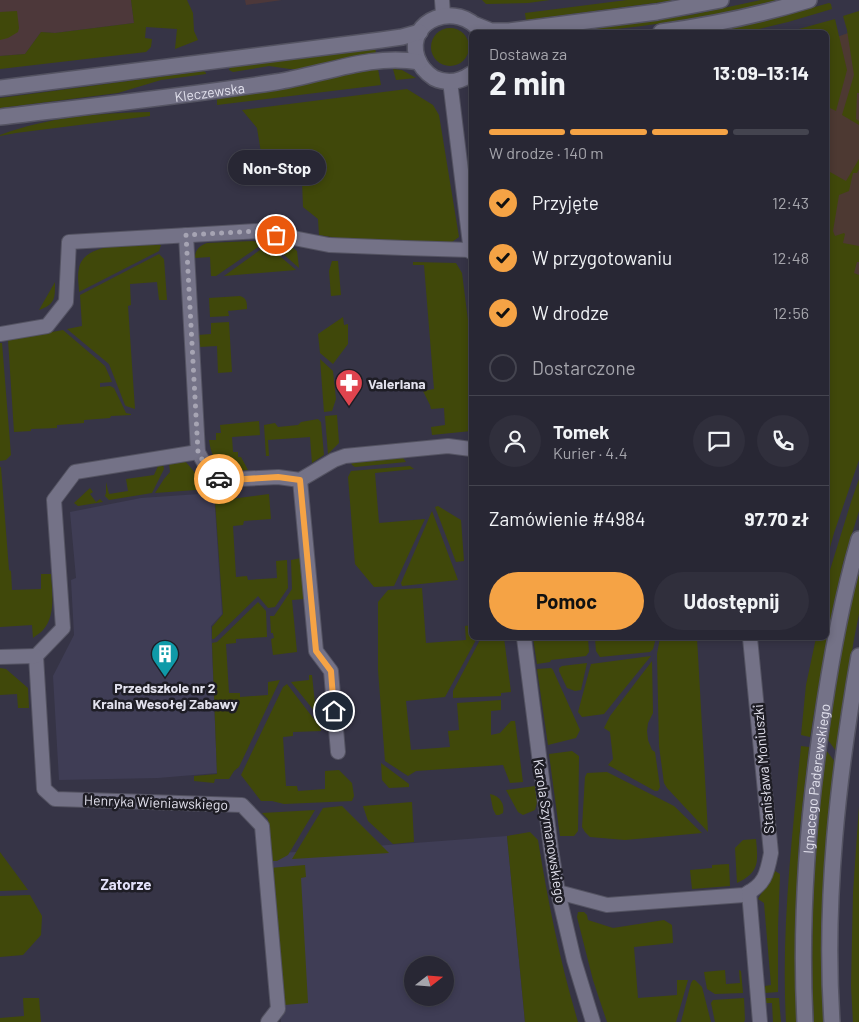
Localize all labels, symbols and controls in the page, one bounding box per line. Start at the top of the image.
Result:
text: Dostawa za [489,44,567,63]
text: 13:09–13:14 [713,61,809,84]
text: 2 min [489,63,566,101]
street label: Kleczewska [173,78,246,105]
text: W drodze · 140 m [489,143,603,162]
callout: Non-Stop [227,150,325,185]
text: Non-Stop [243,158,311,177]
icon: check [489,189,517,217]
text: Przyjęte [532,191,599,214]
text: 12:43 [772,193,809,212]
pin [255,214,297,256]
icon: bag [262,221,290,249]
icon: check [489,244,517,272]
text: W przygotowaniu [532,246,672,269]
text: 12:48 [772,248,809,267]
icon: check [489,299,517,327]
text: W drodze [532,301,609,324]
text: 12:56 [773,303,809,322]
text: Dostarczone [532,356,636,379]
pharmacy icon: Valeriana [334,368,364,407]
place label: Valeriana [368,375,426,392]
button: person [489,415,541,467]
button: chat [693,415,745,467]
button: phone [757,415,809,467]
text: Tomek [553,420,609,443]
text: Kurier · 4.4 [553,443,627,462]
courier [194,454,244,504]
icon: car [205,465,233,493]
text: Zamówienie #4984 [489,507,645,530]
text: 97.70 zł [745,507,809,530]
button: Pomoc [489,572,644,630]
button: Udostępnij [654,572,809,630]
building icon: Przedszkole nr 2 Kraina Wesołej Zabawy [150,639,180,678]
place label: Przedszkole nr 2 Kraina Wesołej Zabawy [92,679,238,712]
pin [313,690,355,732]
icon: home [320,697,348,725]
street label: Ignacego Paderewskiego [799,702,833,854]
street label: Stanisława Moniuszki [749,704,777,834]
street label: Karola Szymanowskiego [530,758,570,904]
street label: Henryka Wieniawskiego [84,791,228,813]
district label: Zatorze [100,875,152,893]
north arrow [404,956,454,1006]
map controls [404,956,454,1006]

